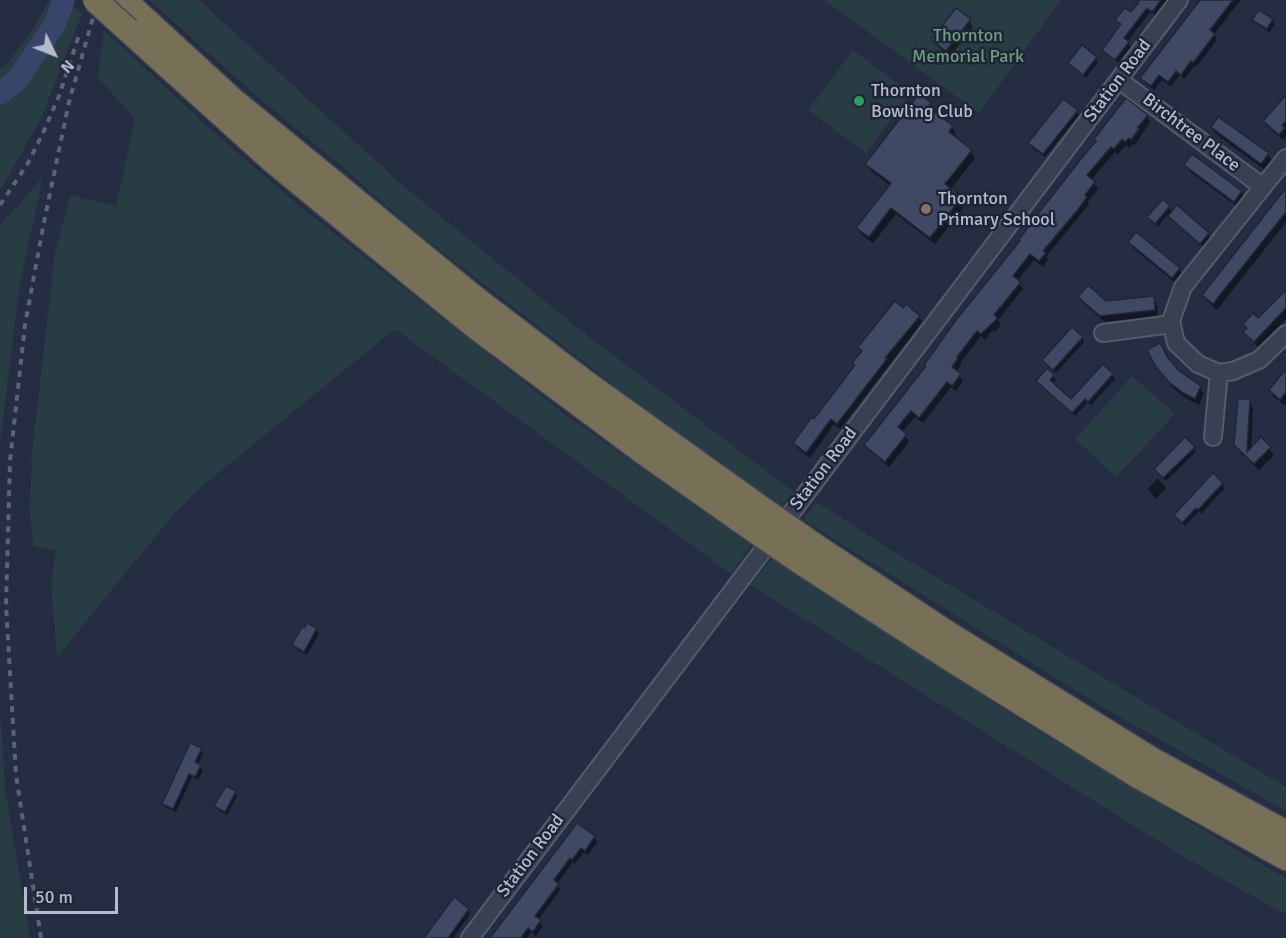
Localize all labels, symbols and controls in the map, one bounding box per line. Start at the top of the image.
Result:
north arrow [24,24,84,84]
park label: Thornton Memorial Park [912,25,1024,68]
street label: Station Road [1080,35,1156,127]
text: N [56,55,78,77]
place label: Thornton Bowling Club [871,80,973,122]
street label: Birchtree Place [1138,89,1244,177]
marker: Thornton Bowling Club [852,94,866,108]
place label: Thornton Primary School [938,188,1055,230]
marker: Thornton Primary School [919,202,933,216]
street label: Station Road [786,423,862,515]
street label: Station Road [493,810,569,902]
scale bar [27,875,122,913]
text: 50 m [35,886,73,908]

